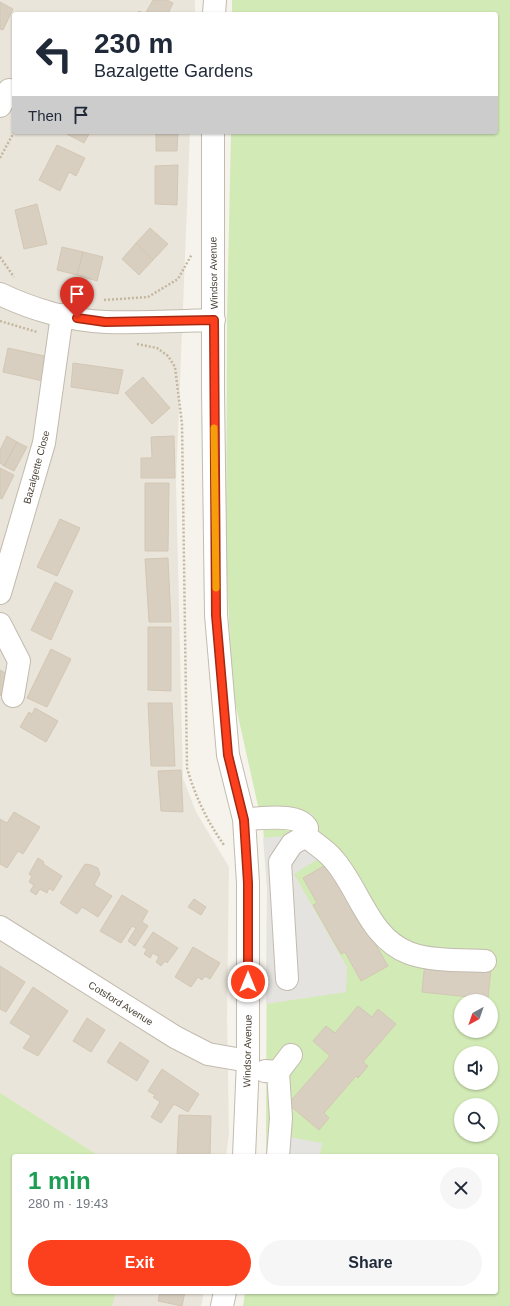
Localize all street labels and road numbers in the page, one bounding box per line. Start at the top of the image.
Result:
street label: Windsor Avenue [207,236,220,309]
street label: Bazalgette Close [21,429,52,505]
street label: Cotsford Avenue [87,979,155,1028]
street label: Windsor Avenue [241,1014,254,1087]

